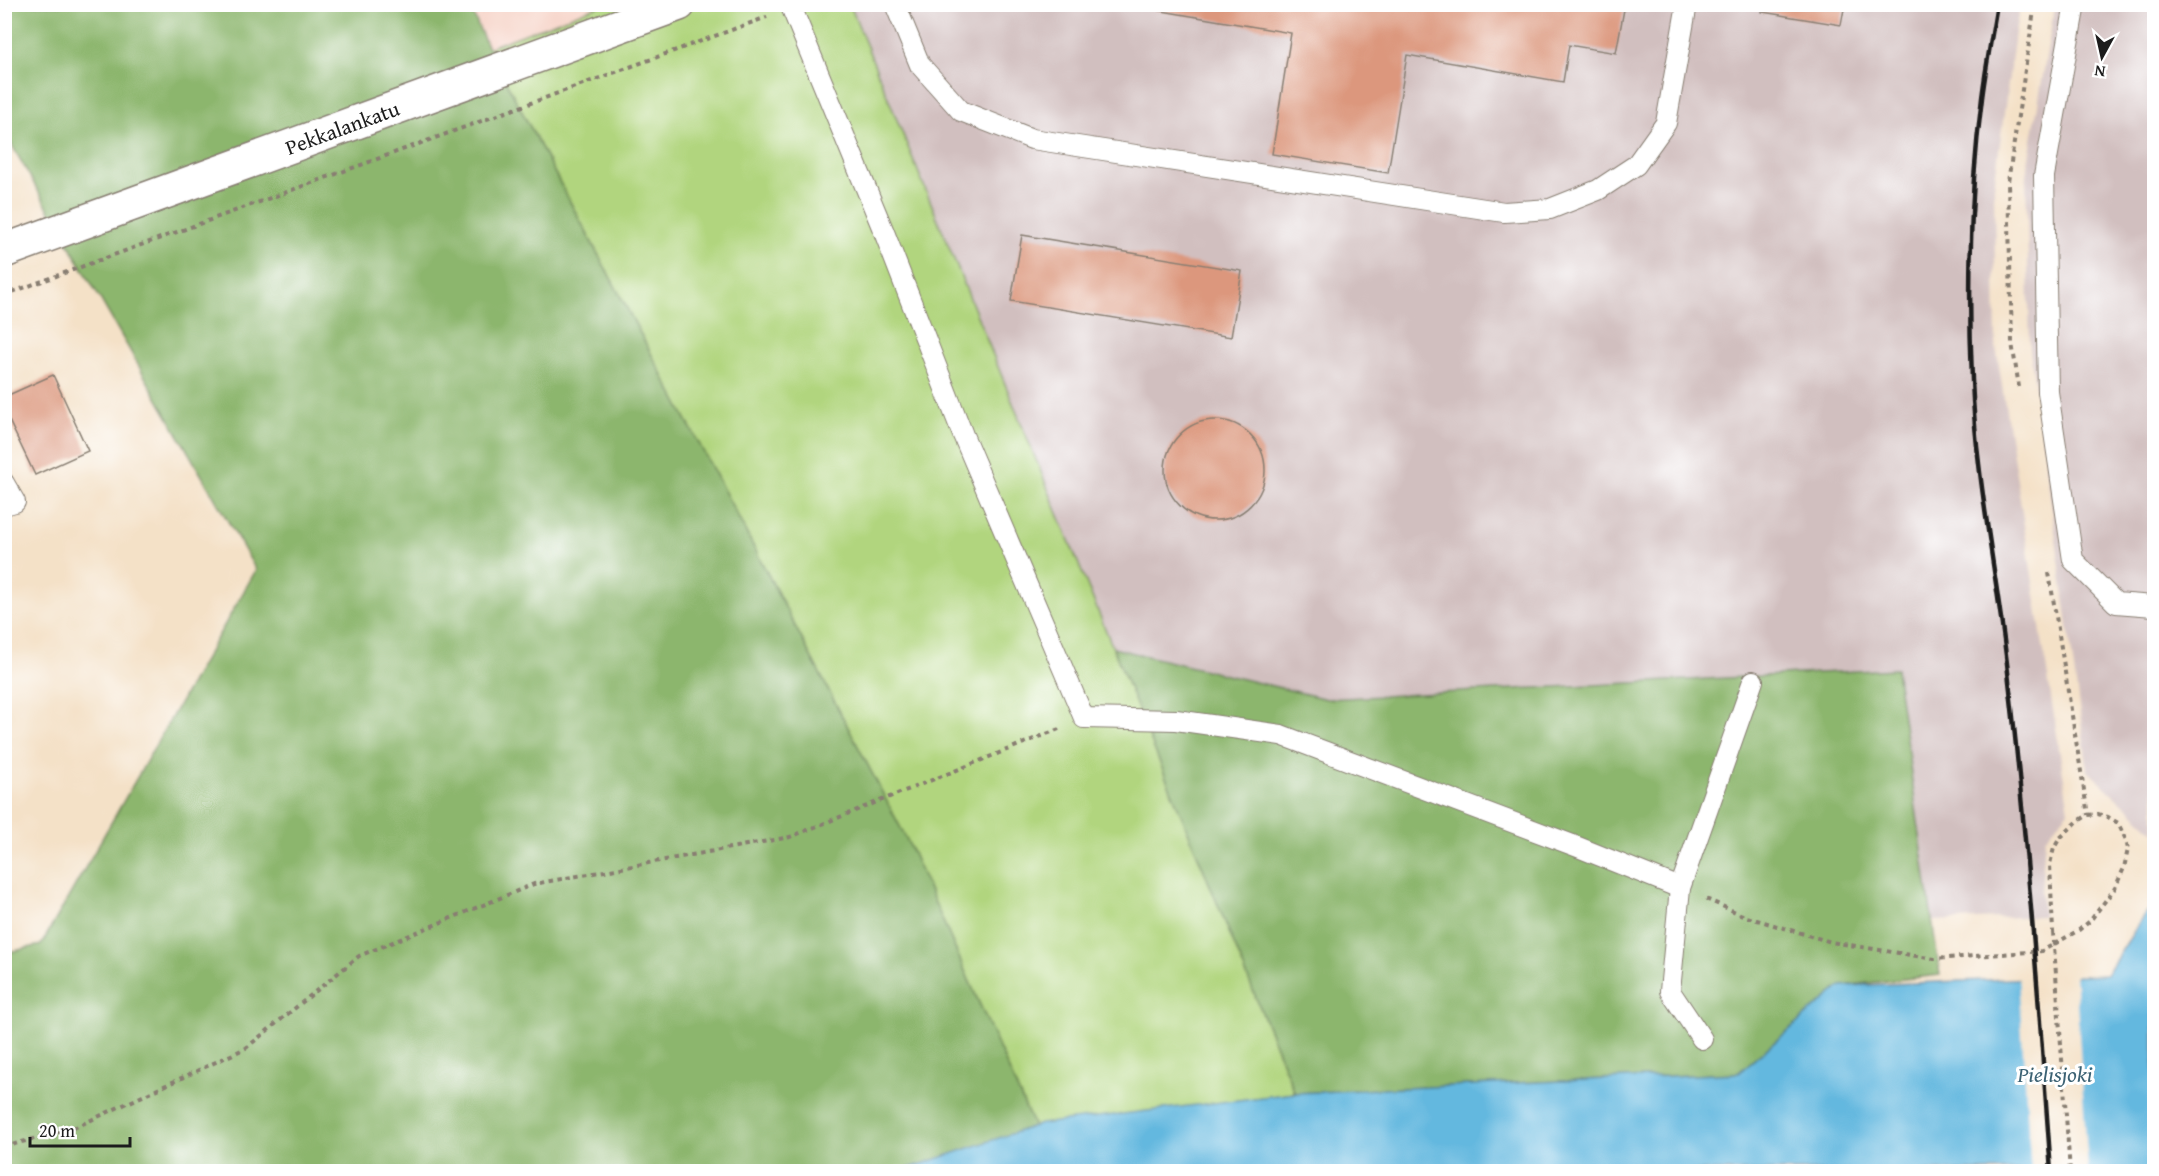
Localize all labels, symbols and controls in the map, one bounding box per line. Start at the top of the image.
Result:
north arrow [2072,27,2132,87]
text: N [2093,59,2107,84]
street label: Pekkalankatu [281,92,404,162]
water label: Pielisjoki [2017,1058,2093,1090]
scale bar [30,1110,130,1148]
text: 20 m [39,1117,75,1144]

